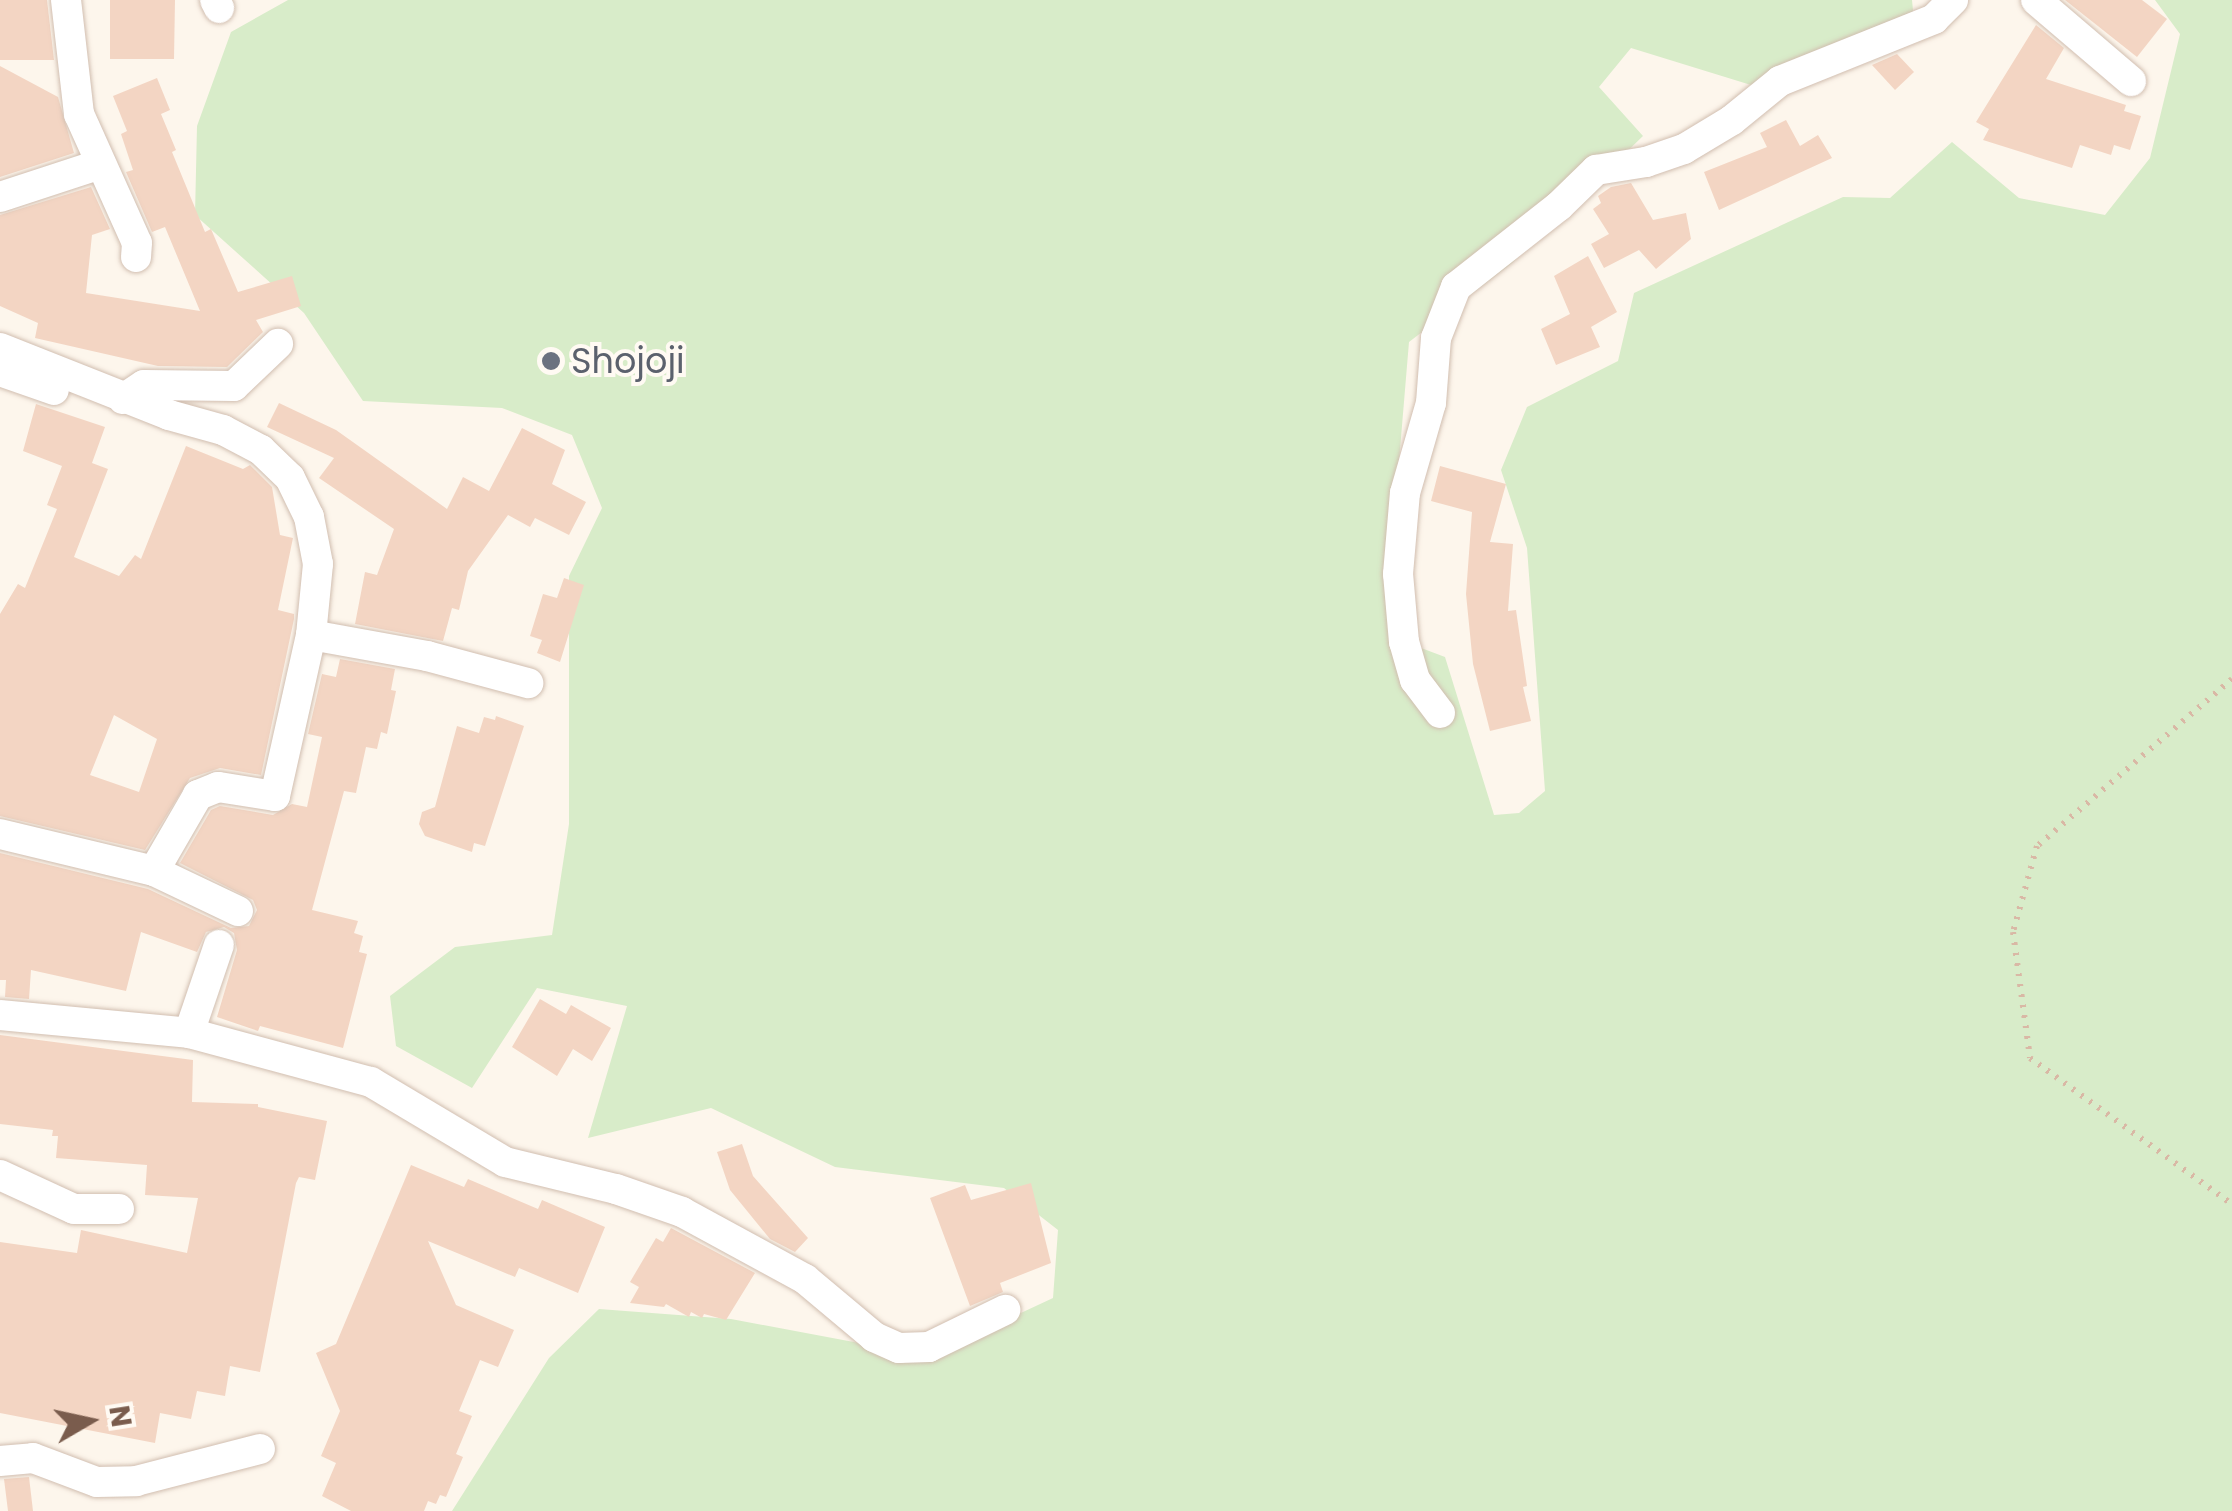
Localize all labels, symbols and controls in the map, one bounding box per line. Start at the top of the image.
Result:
place label: Shojoji [571,340,685,382]
marker: Shojoji [540,350,562,372]
north arrow [40,1371,140,1471]
text: N [99,1403,141,1430]

